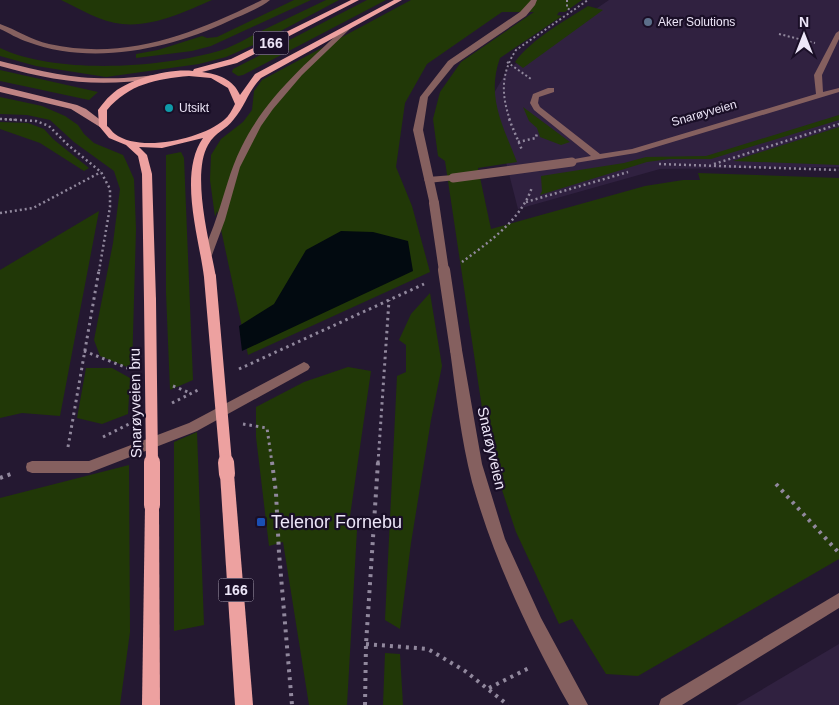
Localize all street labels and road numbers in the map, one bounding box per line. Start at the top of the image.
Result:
road number: 166 [254,32,288,54]
street label: Snarøyveien [670,97,738,129]
street label: Snarøyveien bru [126,348,144,458]
street label: Snarøyveien [474,405,510,491]
road number: 166 [218,578,254,602]

